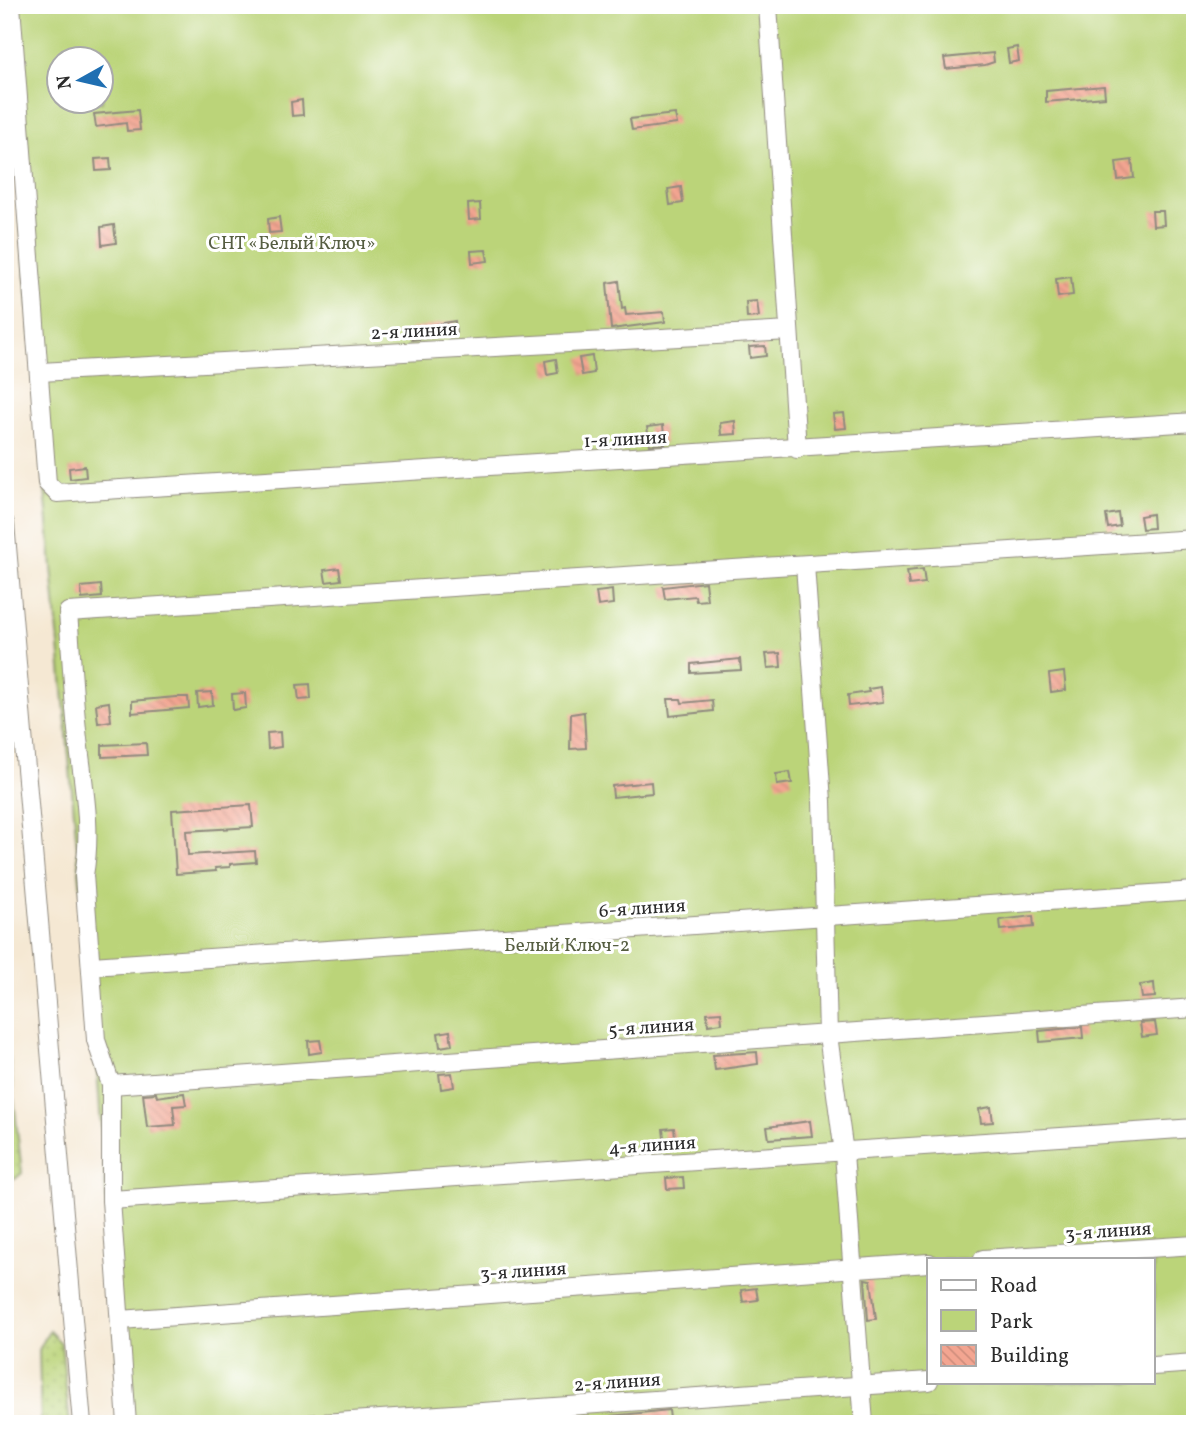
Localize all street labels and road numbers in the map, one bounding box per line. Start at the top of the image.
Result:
street label: 2-я линия [370,317,458,347]
street label: 1-я линия [583,425,668,455]
street label: 6-я линия [598,893,686,925]
street label: 5-я линия [607,1012,695,1044]
street label: 4-я линия [608,1130,697,1162]
street label: 3-я линия [1064,1216,1152,1248]
street label: 3-я линия [479,1256,567,1288]
street label: 2-я линия [573,1367,661,1399]

